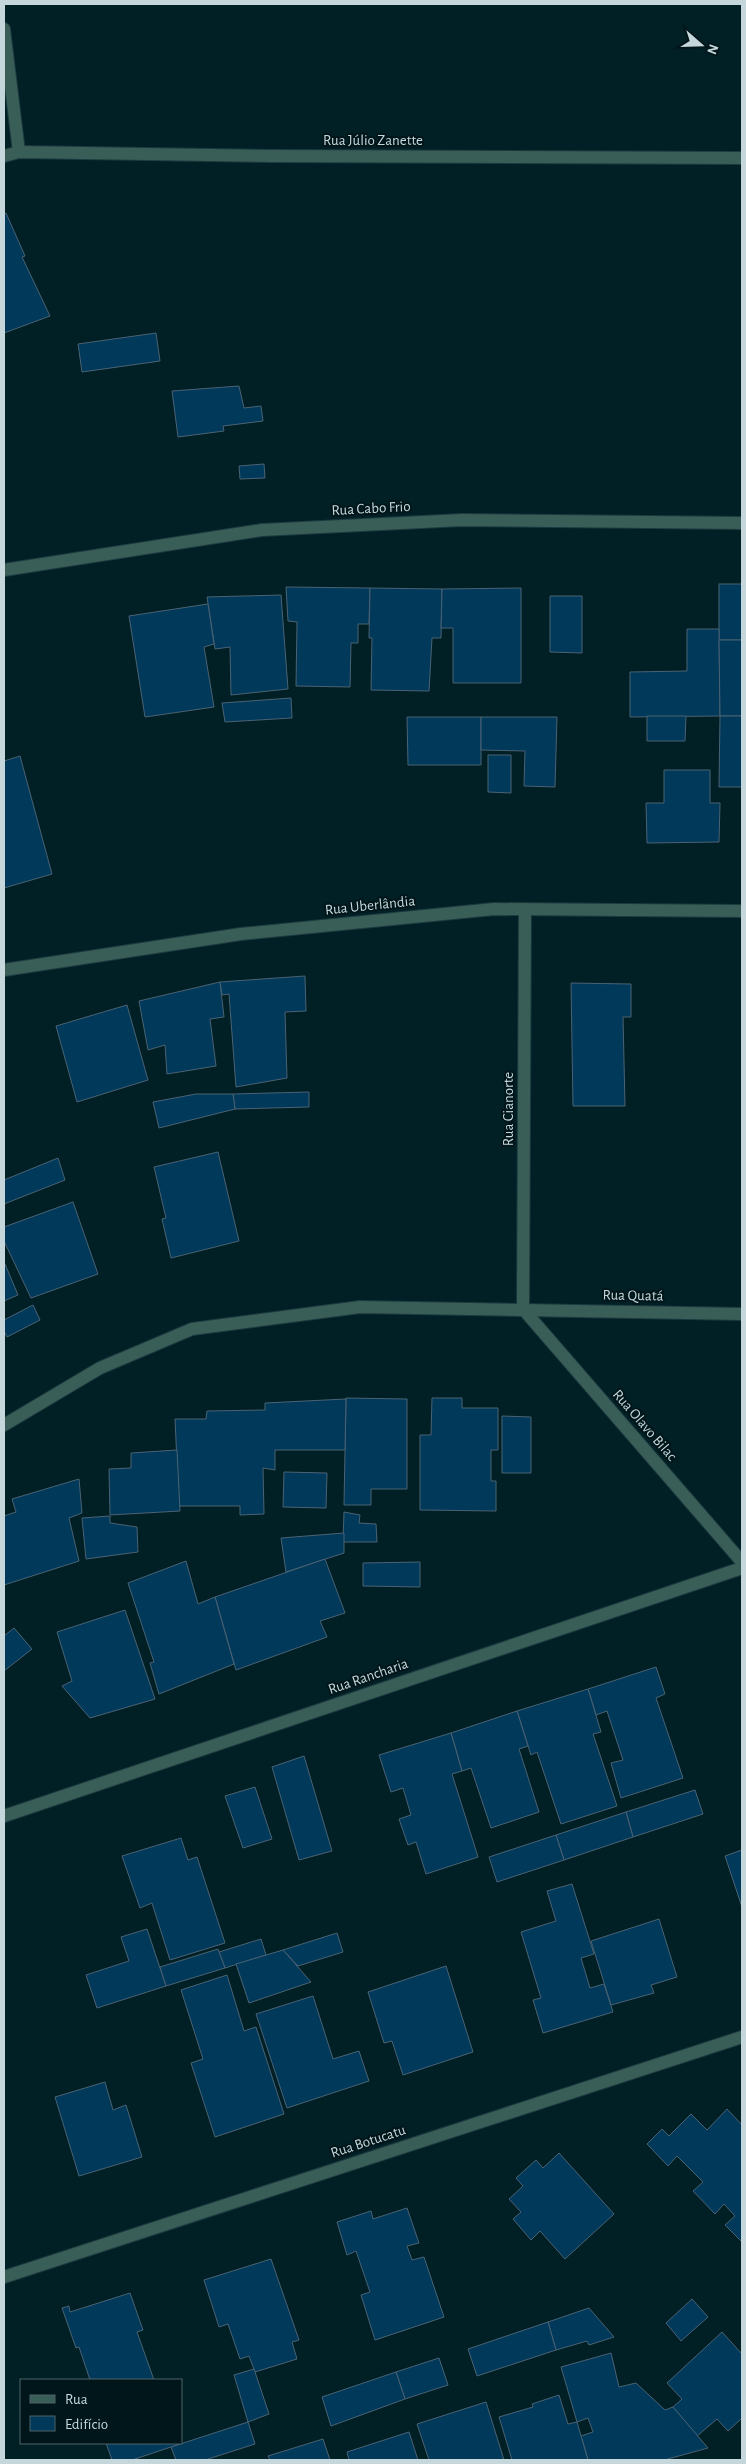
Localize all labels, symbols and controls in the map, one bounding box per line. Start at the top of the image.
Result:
north arrow [676,20,726,70]
text: N [704,42,721,56]
street label: Rua Júlio Zanette [323,133,423,148]
street label: Rua Cabo Frio [331,499,411,518]
street label: Rua Uberlândia [324,893,416,918]
street label: Rua Cianorte [501,1072,516,1146]
street label: Rua Quatá [602,1287,664,1304]
street label: Rua Olavo Bilac [610,1387,680,1464]
street label: Rua Rancharia [326,1656,410,1697]
street label: Rua Botucatu [329,2122,408,2161]
legend [20,2379,182,2444]
text: Rua [65,2392,88,2407]
text: Edifício [65,2417,108,2432]

